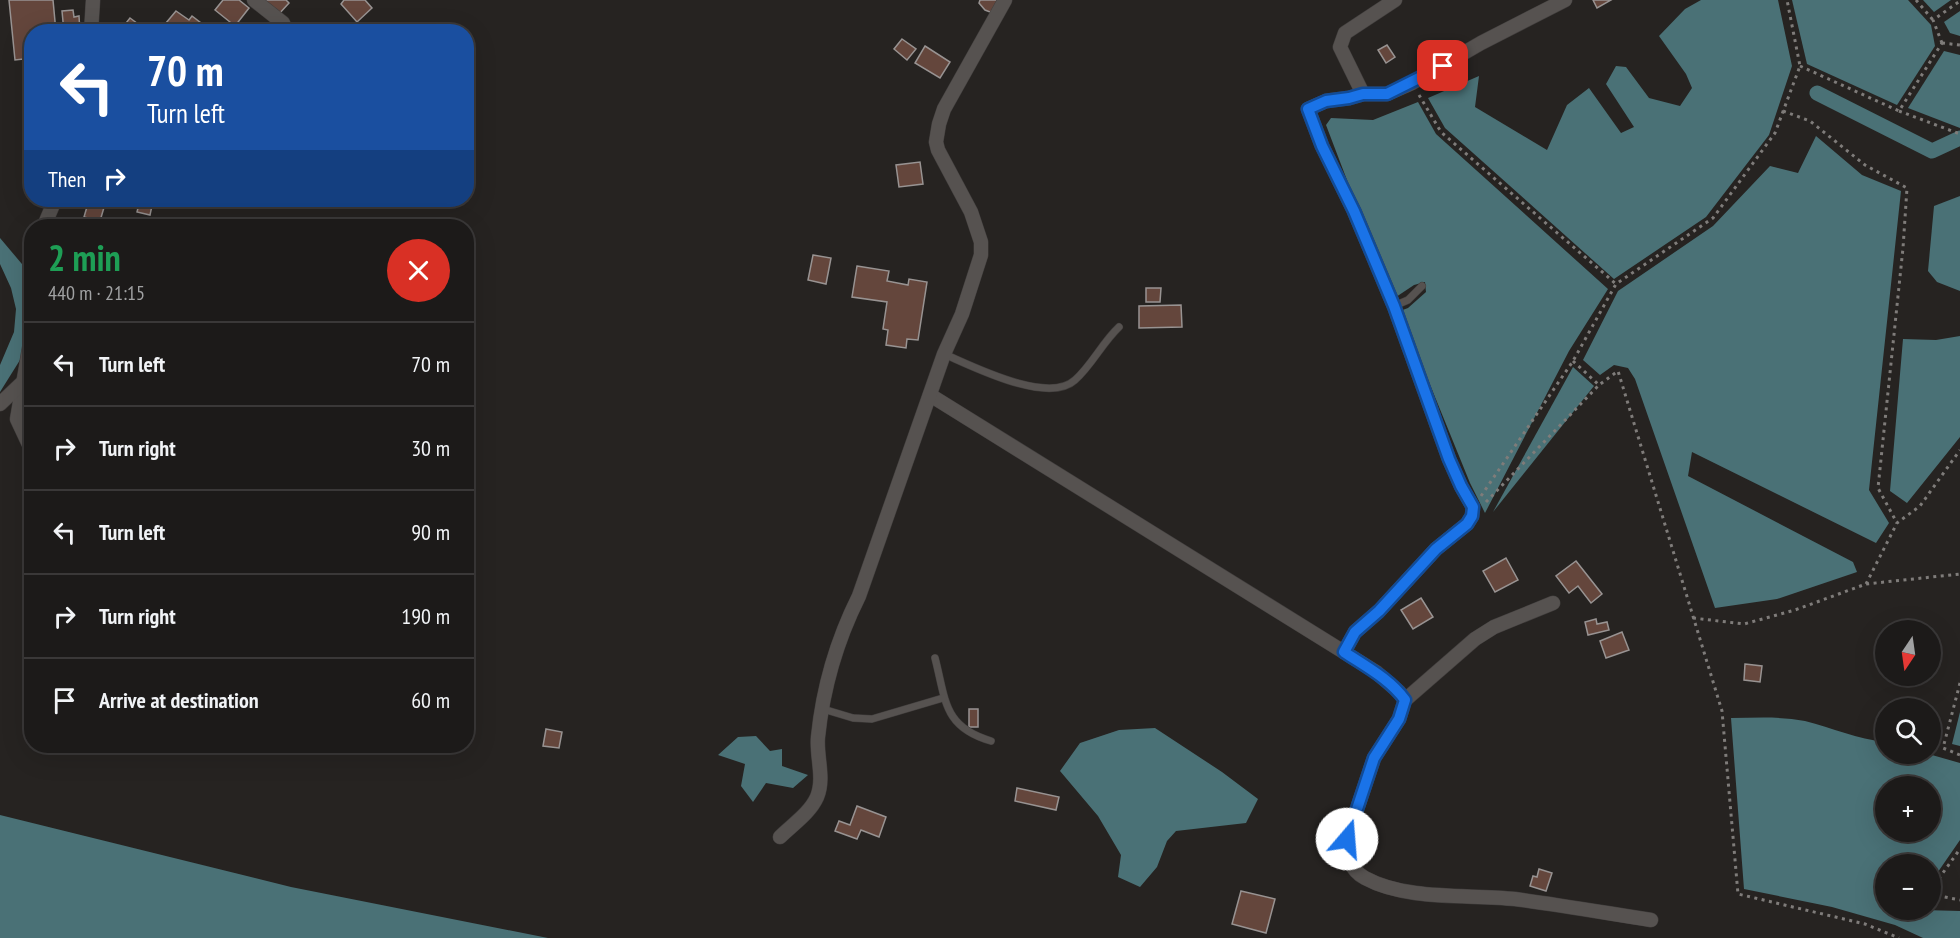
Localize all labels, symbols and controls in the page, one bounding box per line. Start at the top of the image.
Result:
pin [1417,40,1468,91]
text: 70 m [147,43,224,98]
icon: left [48,48,126,126]
icon: arrive [1426,49,1459,82]
text: Turn left [147,96,225,130]
icon: right [98,162,131,195]
text: Then [48,165,86,193]
text: 2 min [48,234,121,281]
button: close [387,239,450,302]
text: 440 m · 21:15 [48,280,145,306]
icon: left [48,348,81,381]
text: Turn left [99,350,165,378]
text: 70 m [411,350,450,378]
icon: right [48,432,81,465]
text: Turn right [99,434,176,462]
text: 30 m [411,434,450,462]
icon: left [48,516,81,549]
text: Turn left [99,518,165,546]
text: 90 m [411,518,450,546]
icon: right [48,600,81,633]
text: Turn right [99,602,176,630]
text: 190 m [401,602,450,630]
north arrow [1875,620,1941,686]
map controls [1875,620,1941,920]
icon: arrive [48,684,81,717]
text: Arrive at destination [99,686,259,714]
text: 60 m [411,686,450,714]
button: search [1875,698,1941,764]
button: + [1875,776,1941,842]
position arrow [1315,807,1379,871]
button: − [1875,854,1941,920]

